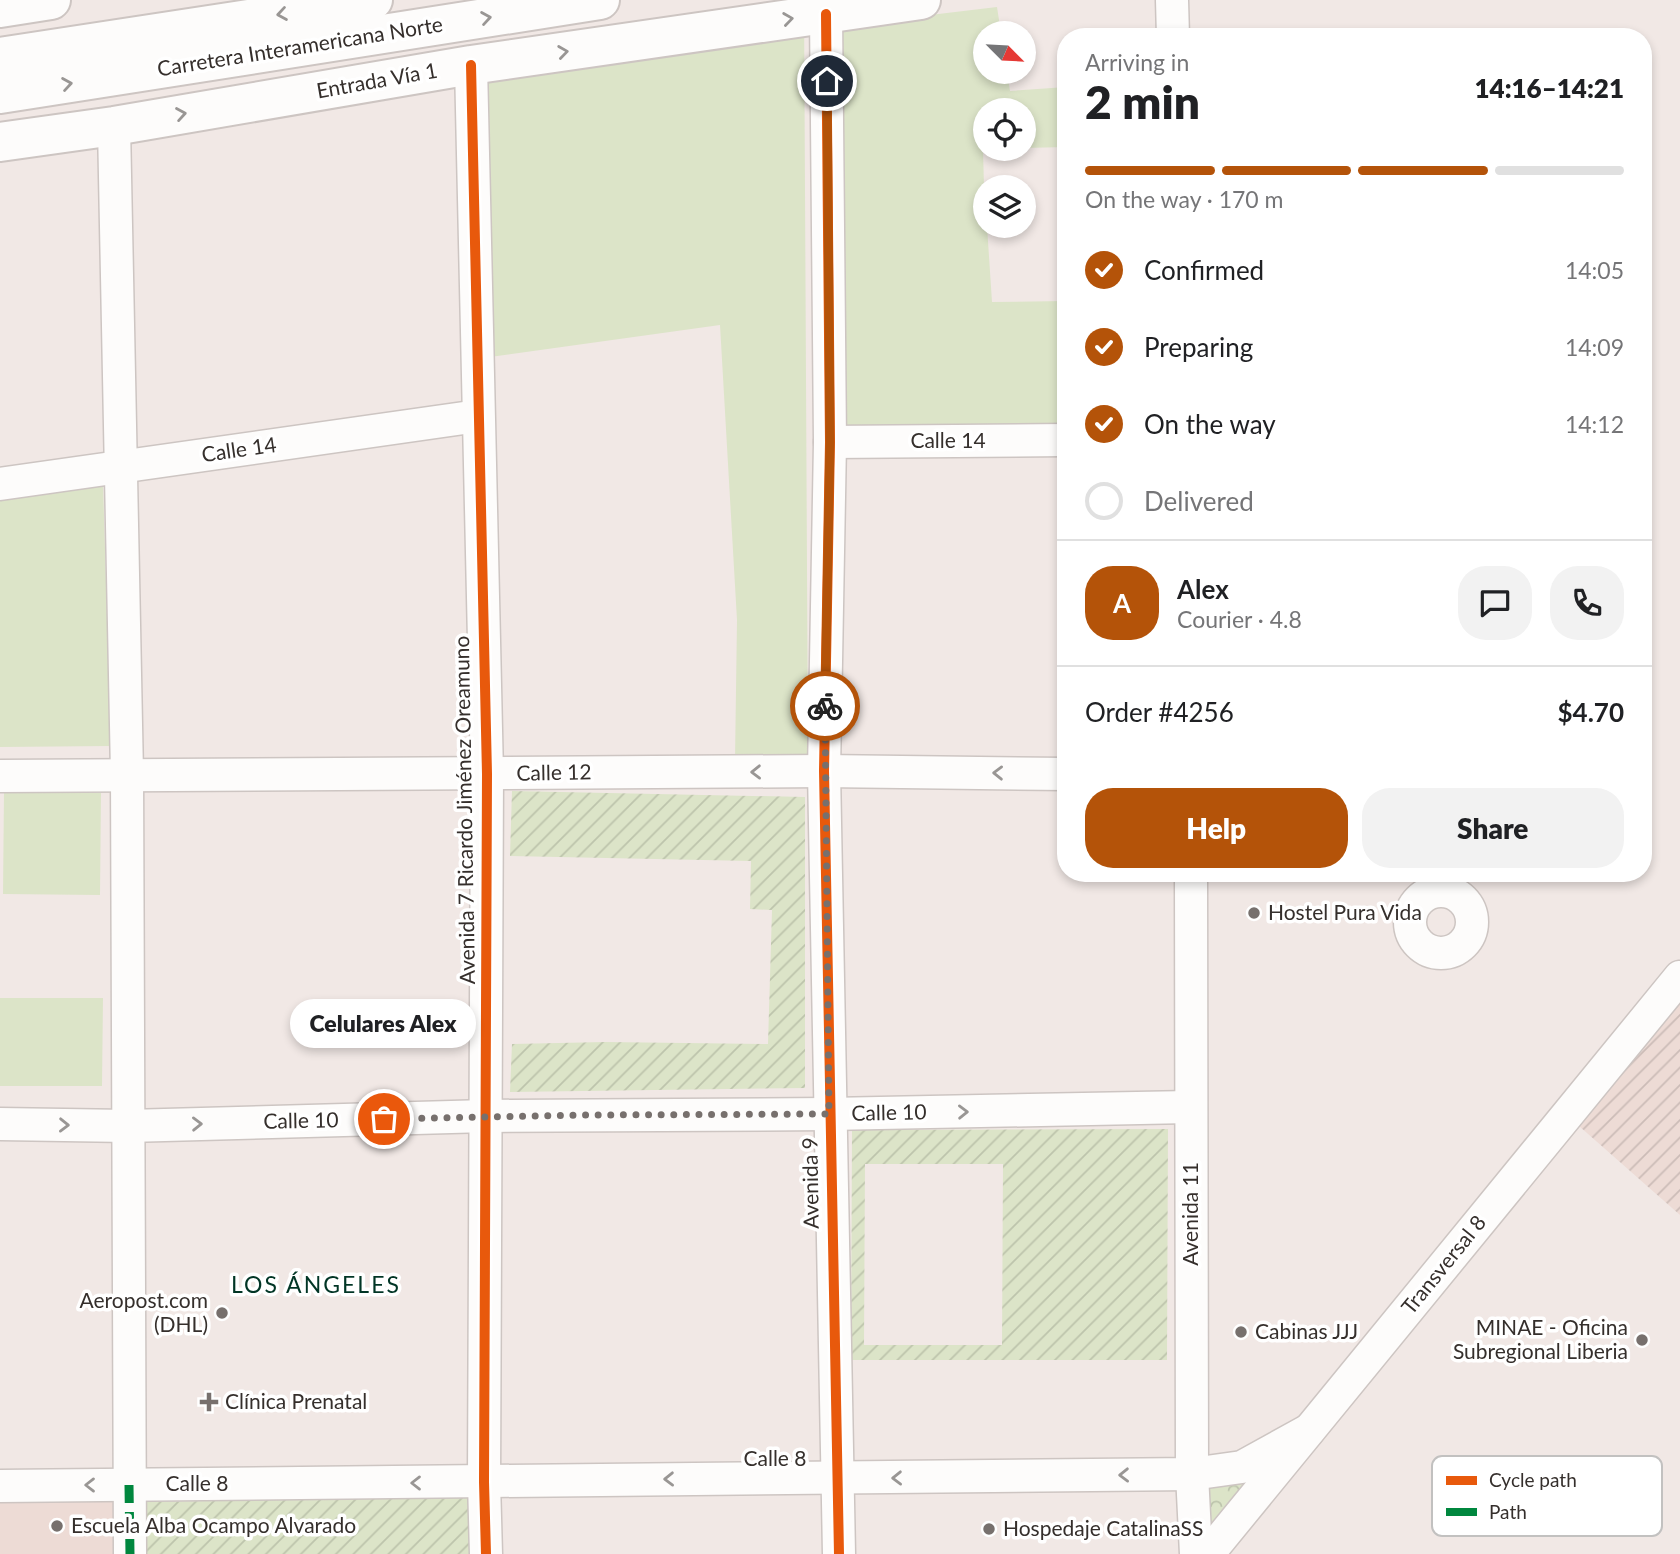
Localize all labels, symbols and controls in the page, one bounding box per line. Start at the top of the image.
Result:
one-way arrow [276,6,288,21]
street label: Carretera Interamericana Norte [155,11,444,80]
one-way arrow [480,11,492,26]
one-way arrow [782,12,794,27]
north arrow [973,21,1036,84]
map controls [973,21,1036,238]
one-way arrow [557,45,569,60]
text: Arriving in [1085,48,1189,76]
pin [797,51,857,111]
street label: Entrada Vía 1 [314,57,439,102]
icon: home [808,62,846,100]
text: 14:16–14:21 [1474,72,1624,104]
text: 2 min [1085,74,1200,129]
one-way arrow [62,77,73,92]
button: locate [973,98,1036,161]
one-way arrow [175,107,187,122]
button: layers [973,175,1036,238]
text: On the way · 170 m [1085,185,1284,213]
icon: check [1085,251,1123,289]
text: Confirmed [1144,254,1264,286]
text: 14:05 [1565,256,1624,284]
icon: check [1085,328,1123,366]
text: Preparing [1144,331,1253,363]
text: 14:09 [1565,333,1624,361]
icon: check [1085,405,1123,443]
text: On the way [1144,408,1276,440]
text: 14:12 [1565,410,1624,438]
street label: Calle 14 [910,427,986,452]
street label: Calle 14 [200,431,278,466]
text: Delivered [1144,485,1254,517]
button: chat [1458,566,1532,640]
button: phone [1550,566,1624,640]
text: Alex [1177,573,1229,605]
text: A [1113,587,1131,619]
text: Courier · 4.8 [1177,605,1302,633]
street label: Avenida 7 Ricardo Jiménez Oreamuno [448,635,479,985]
courier [790,671,860,741]
icon: bike [806,687,844,725]
text: Order #4256 [1085,696,1234,728]
text: $4.70 [1558,696,1624,728]
street label: Calle 12 [516,758,592,785]
one-way arrow [750,765,761,780]
one-way arrow [992,766,1003,781]
button: Help [1085,788,1348,868]
button: Share [1362,788,1624,868]
place label: Hostel Pura Vida [1268,899,1422,924]
marker: Hostel Pura Vida [1246,905,1262,921]
callout: Celulares Alex [291,1000,477,1049]
text: Celulares Alex [310,1009,456,1037]
pin [354,1089,414,1149]
street label: Calle 10 [851,1098,927,1125]
icon: bag [365,1100,403,1138]
one-way arrow [958,1104,969,1120]
street label: Calle 10 [263,1106,339,1133]
one-way arrow [191,1116,202,1131]
one-way arrow [59,1117,70,1133]
street label: Avenida 9 [796,1137,823,1229]
street label: Avenida 11 [1177,1162,1202,1266]
street label: Transversal 8 [1395,1210,1490,1319]
district label: LOS ÁNGELES [231,1270,401,1298]
place label: Aeropost.com (DHL) [80,1287,208,1336]
marker: Aeropost.com (DHL) [214,1305,230,1321]
place label: MINAE - Oficina Subregional Liberia [1453,1314,1628,1363]
place label: Cabinas JJJ [1255,1318,1358,1343]
marker: Cabinas JJJ [1233,1324,1249,1340]
marker: MINAE - Oficina Subregional Liberia [1634,1332,1650,1348]
place label: Clínica Prenatal [225,1388,367,1413]
marker: Clínica Prenatal [199,1392,219,1412]
street label: Calle 8 [743,1445,807,1470]
legend [1432,1456,1662,1536]
one-way arrow [1118,1467,1129,1483]
text: Cycle path [1489,1468,1577,1491]
street label: Calle 8 [165,1470,229,1495]
one-way arrow [891,1470,902,1485]
one-way arrow [663,1471,674,1487]
one-way arrow [410,1475,420,1491]
one-way arrow [84,1477,95,1493]
text: Path [1489,1500,1527,1523]
place label: Escuela Alba Ocampo Alvarado [71,1512,356,1537]
place label: Hospedaje CatalinaSS [1003,1515,1203,1540]
marker: Escuela Alba Ocampo Alvarado [49,1518,65,1534]
marker: Hospedaje CatalinaSS [981,1521,997,1537]

